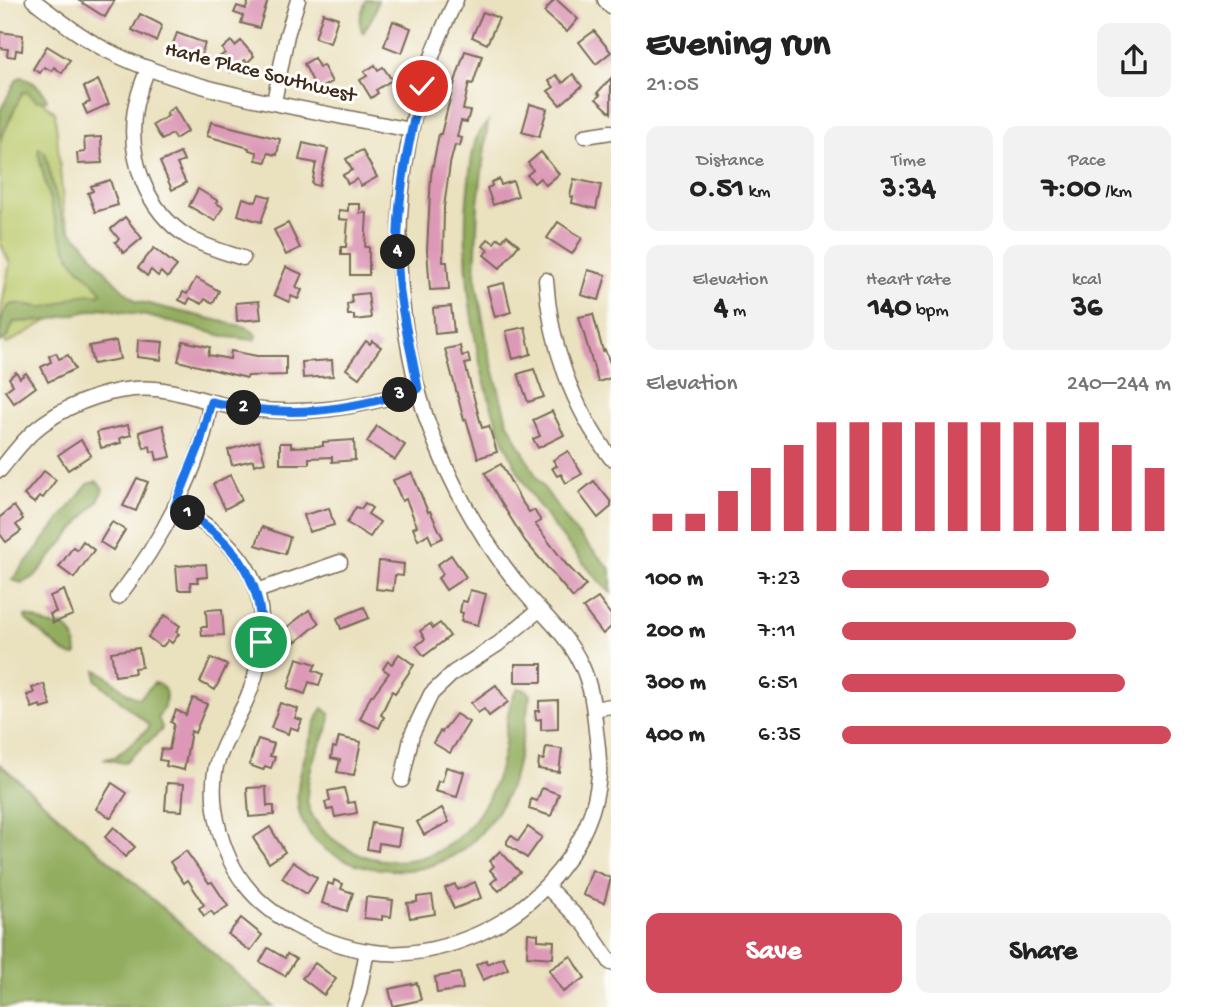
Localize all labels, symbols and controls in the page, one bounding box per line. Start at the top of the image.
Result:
button: share [1097,23,1171,97]
text: Evening run [646,24,830,68]
street label: Harle Place Southwest [162,38,361,110]
pin [392,56,452,116]
icon: check [403,67,441,105]
text: 21:05 [646,72,699,99]
text: Distance [697,150,764,173]
text: Time [891,150,926,173]
text: Pace [1068,150,1105,173]
text: 0.51 [690,173,744,208]
text: 3:34 [881,173,936,208]
text: 7:00 [1042,173,1101,208]
text: km [744,181,771,204]
text: /km [1101,181,1132,204]
pin: 4 [380,234,416,270]
text: 4 [393,240,402,263]
text: Elevation [692,269,768,292]
text: Heart rate [866,269,951,292]
text: kcal [1072,269,1102,292]
text: 4 [714,292,728,327]
text: 140 [868,292,911,327]
text: 36 [1071,292,1102,327]
text: m [728,300,746,323]
text: bpm [911,300,949,323]
text: Elevation [646,371,737,398]
text: 240–244 m [1067,371,1171,398]
pin: 3 [382,378,418,412]
text: 3 [395,383,404,406]
pin: 2 [226,390,262,426]
text: 2 [239,396,248,419]
pin: 1 [170,496,206,530]
text: 1 [184,501,191,524]
text: 100 m [646,566,703,593]
text: 7:23 [758,566,800,593]
pin [231,612,291,672]
text: 200 m [646,618,705,645]
text: 7:11 [758,618,796,645]
icon: arrive [242,623,280,661]
text: 300 m [646,670,706,697]
text: 6:51 [758,670,798,697]
text: 400 m [646,722,705,749]
text: 6:35 [758,722,801,749]
button: Save [646,913,902,993]
button: Share [916,913,1171,993]

